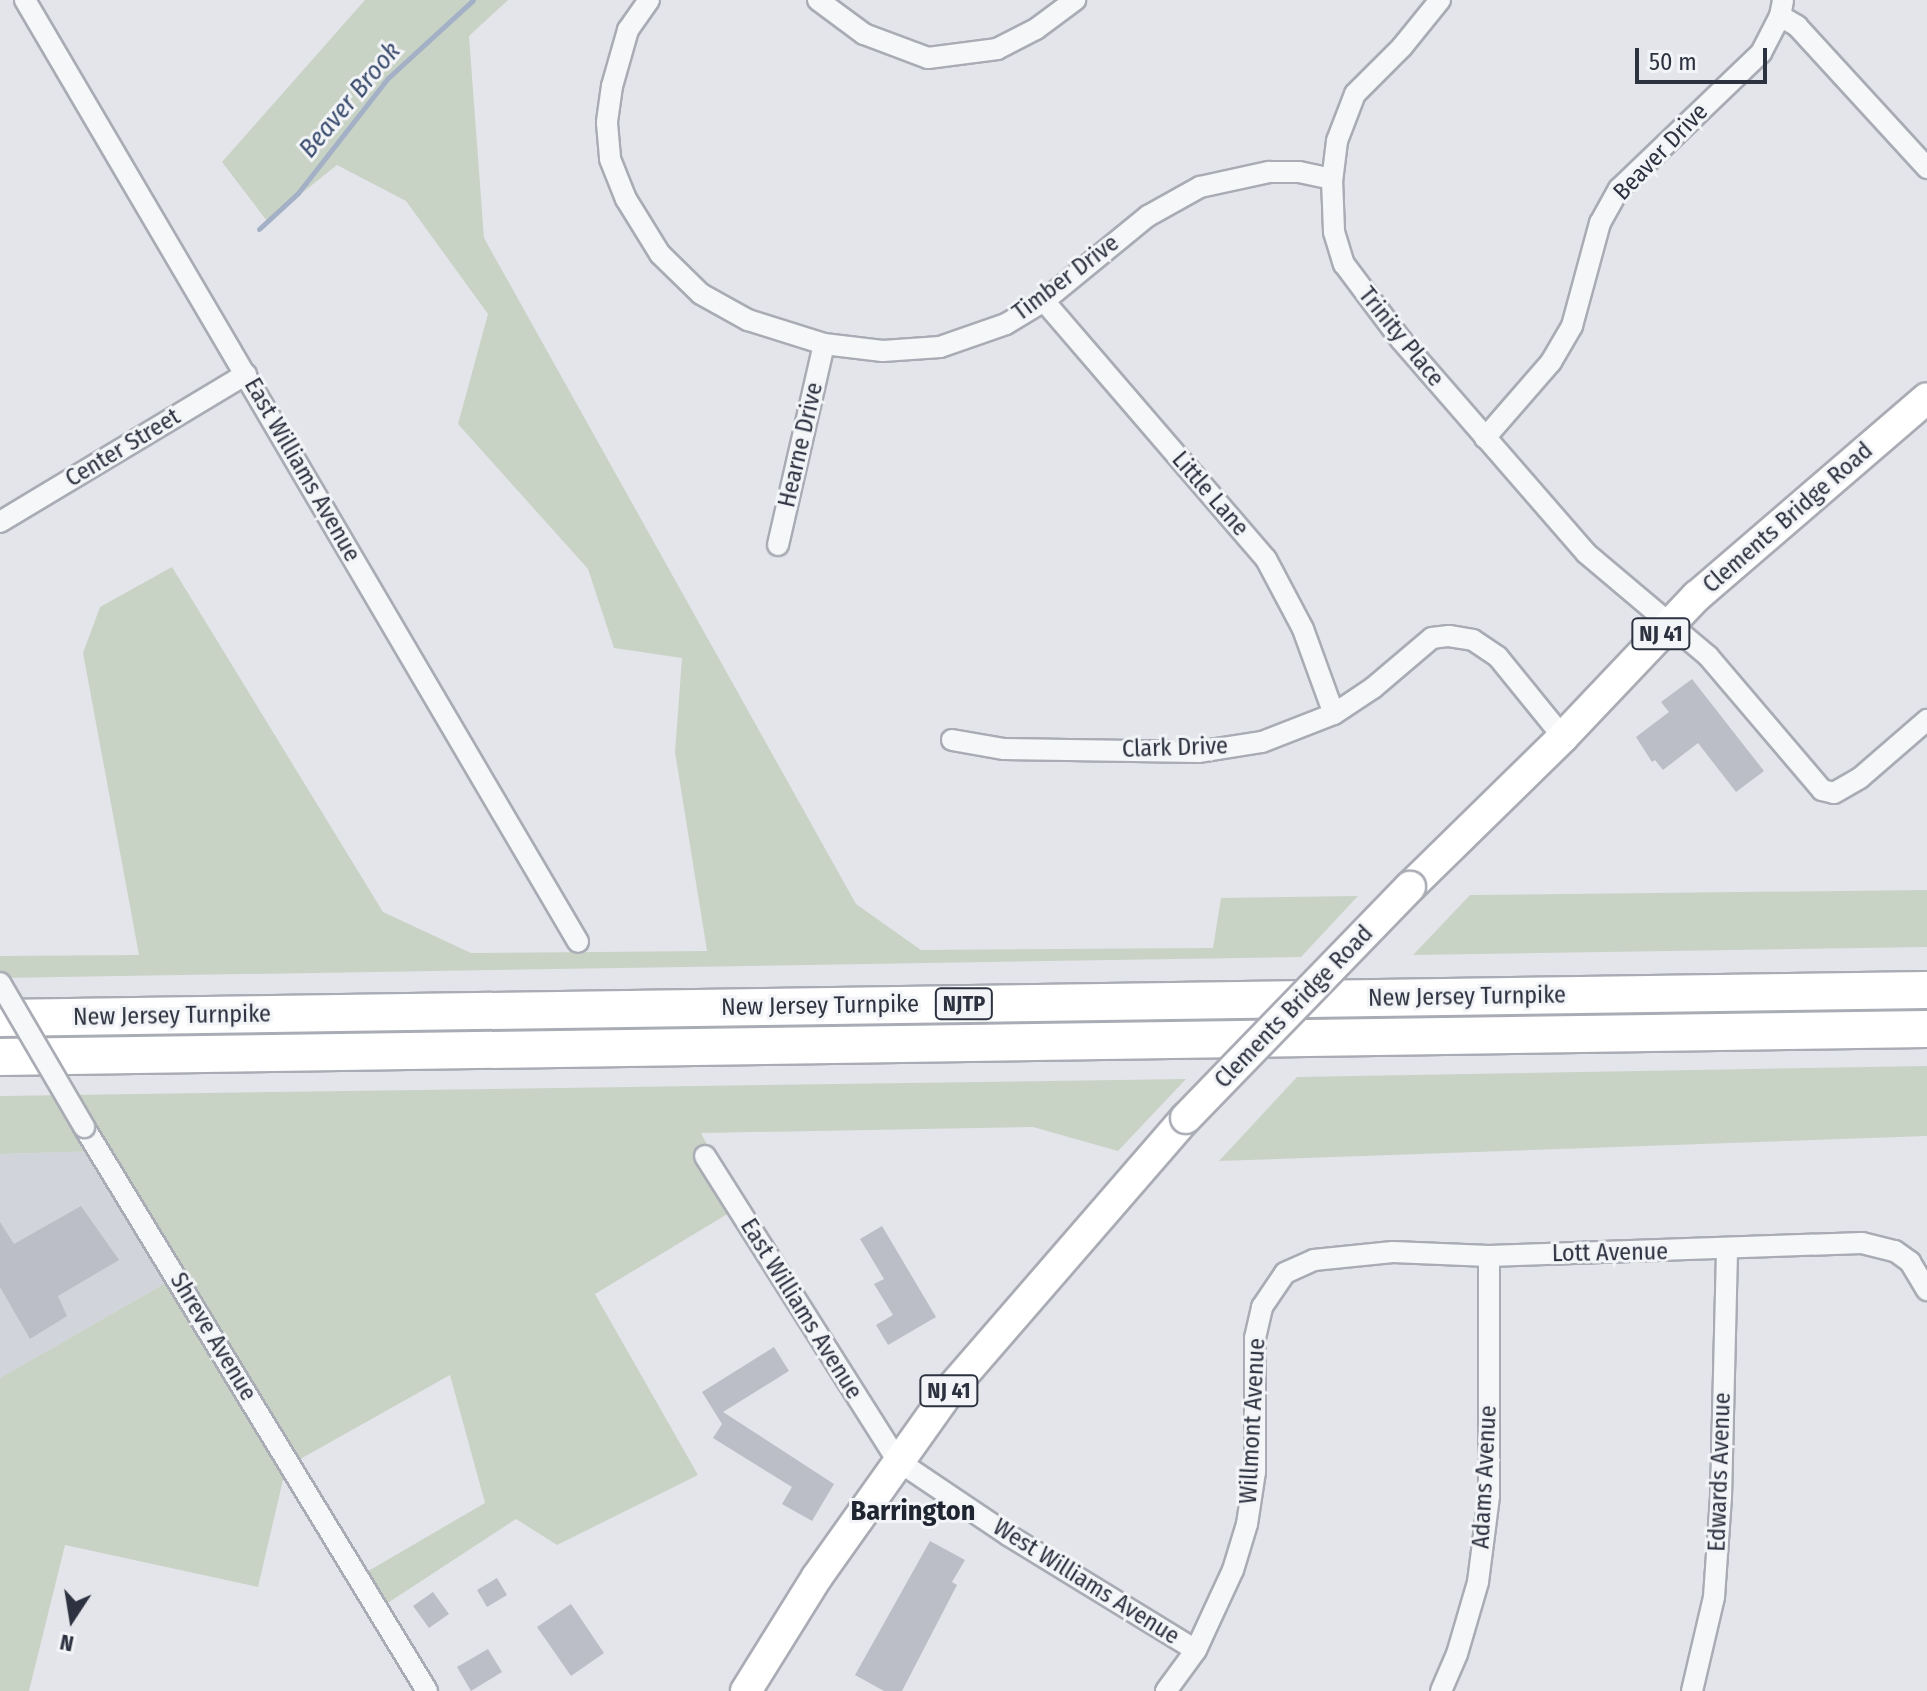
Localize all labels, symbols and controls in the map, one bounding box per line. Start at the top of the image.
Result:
scale bar [1639,32,1771,82]
water label: Beaver Brook [293,36,407,164]
text: 50 m [1649,48,1697,76]
street label: Beaver Drive [1608,98,1714,206]
street label: Timber Drive [1007,229,1125,327]
street label: Trinity Place [1352,281,1450,393]
street label: East Williams Avenue [238,373,366,567]
street label: Hearne Drive [773,380,829,510]
street label: Center Street [60,403,186,493]
street label: Clements Bridge Road [1697,437,1879,599]
street label: Little Lane [1165,446,1255,542]
road number: NJ 41 [1631,616,1691,652]
street label: Clark Drive [1122,732,1228,764]
street label: Clements Bridge Road [1209,920,1379,1094]
street label: New Jersey Turnpike [1368,981,1566,1013]
road number: NJTP [934,986,994,1022]
street label: New Jersey Turnpike [721,990,919,1022]
street label: New Jersey Turnpike [73,1000,271,1032]
street label: East Williams Avenue [734,1213,868,1405]
street label: Lott Avenue [1552,1238,1668,1268]
street label: Shreve Avenue [164,1268,262,1406]
street label: Willmont Avenue [1234,1337,1272,1505]
road number: NJ 41 [919,1373,979,1409]
street label: Edwards Avenue [1703,1392,1737,1552]
street label: Adams Avenue [1467,1404,1503,1550]
district label: Barrington [851,1494,975,1528]
street label: West Williams Avenue [988,1513,1184,1651]
north arrow [32,1579,112,1659]
text: N [58,1628,76,1658]

